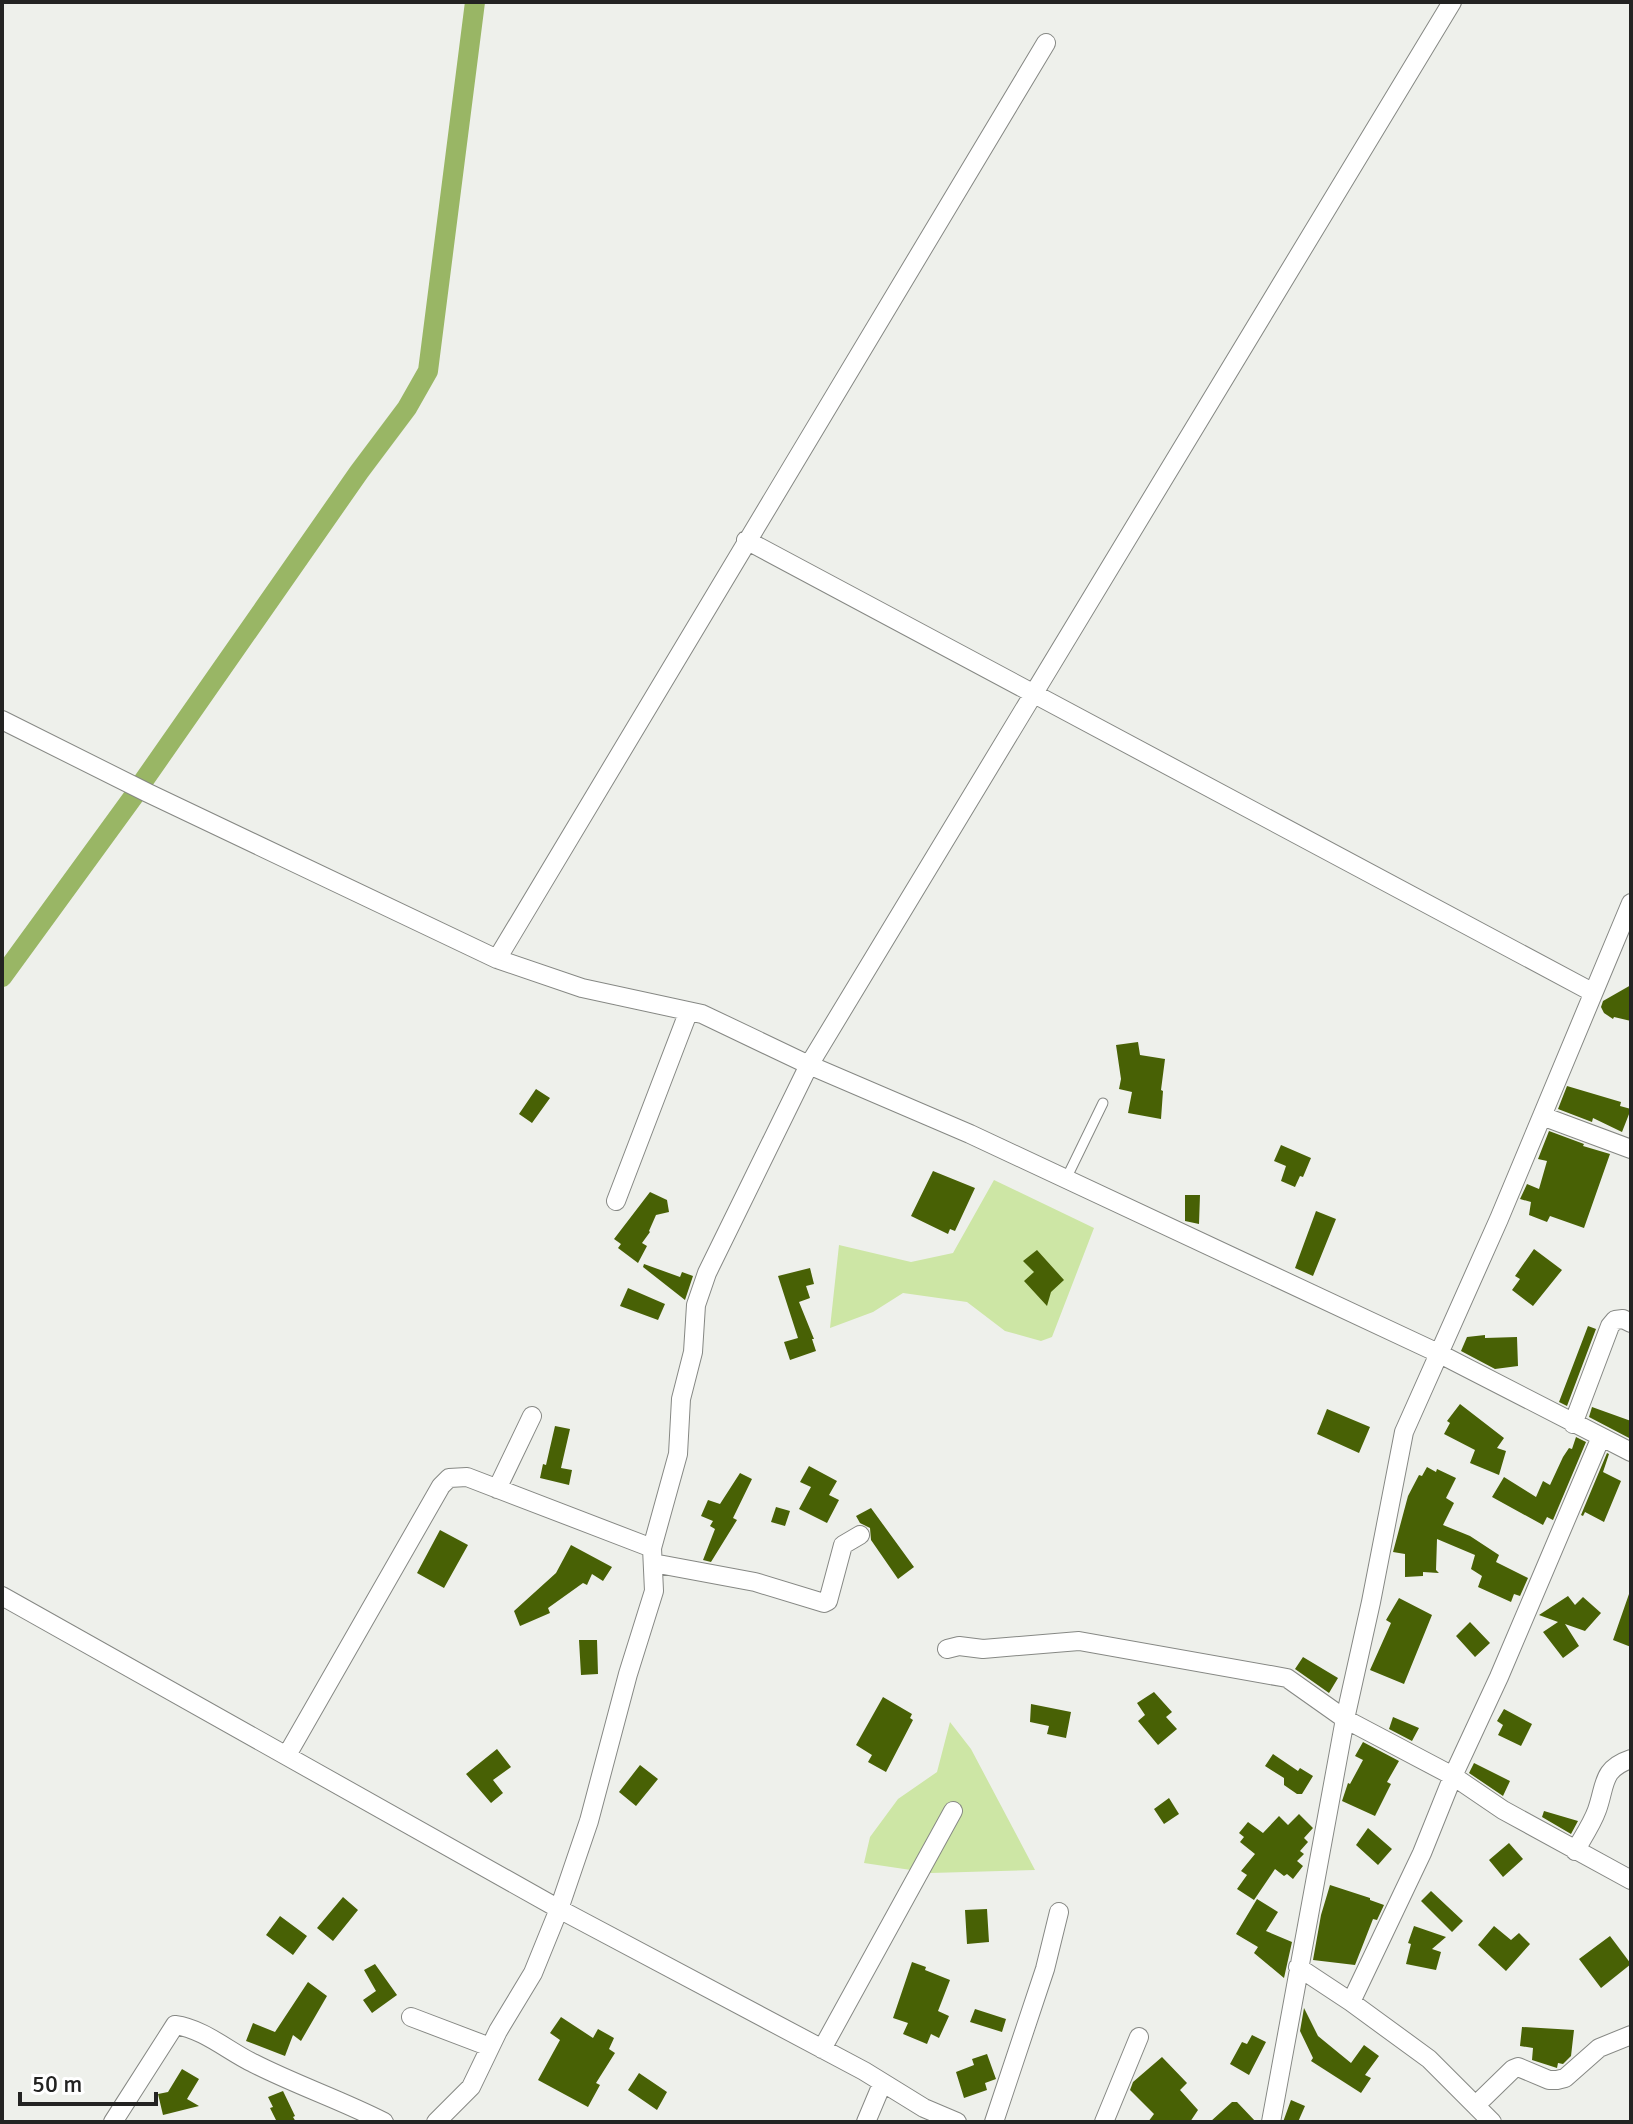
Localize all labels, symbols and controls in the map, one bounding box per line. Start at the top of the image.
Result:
scale bar [20,2056,156,2106]
text: 50 m [32,2069,82,2099]

